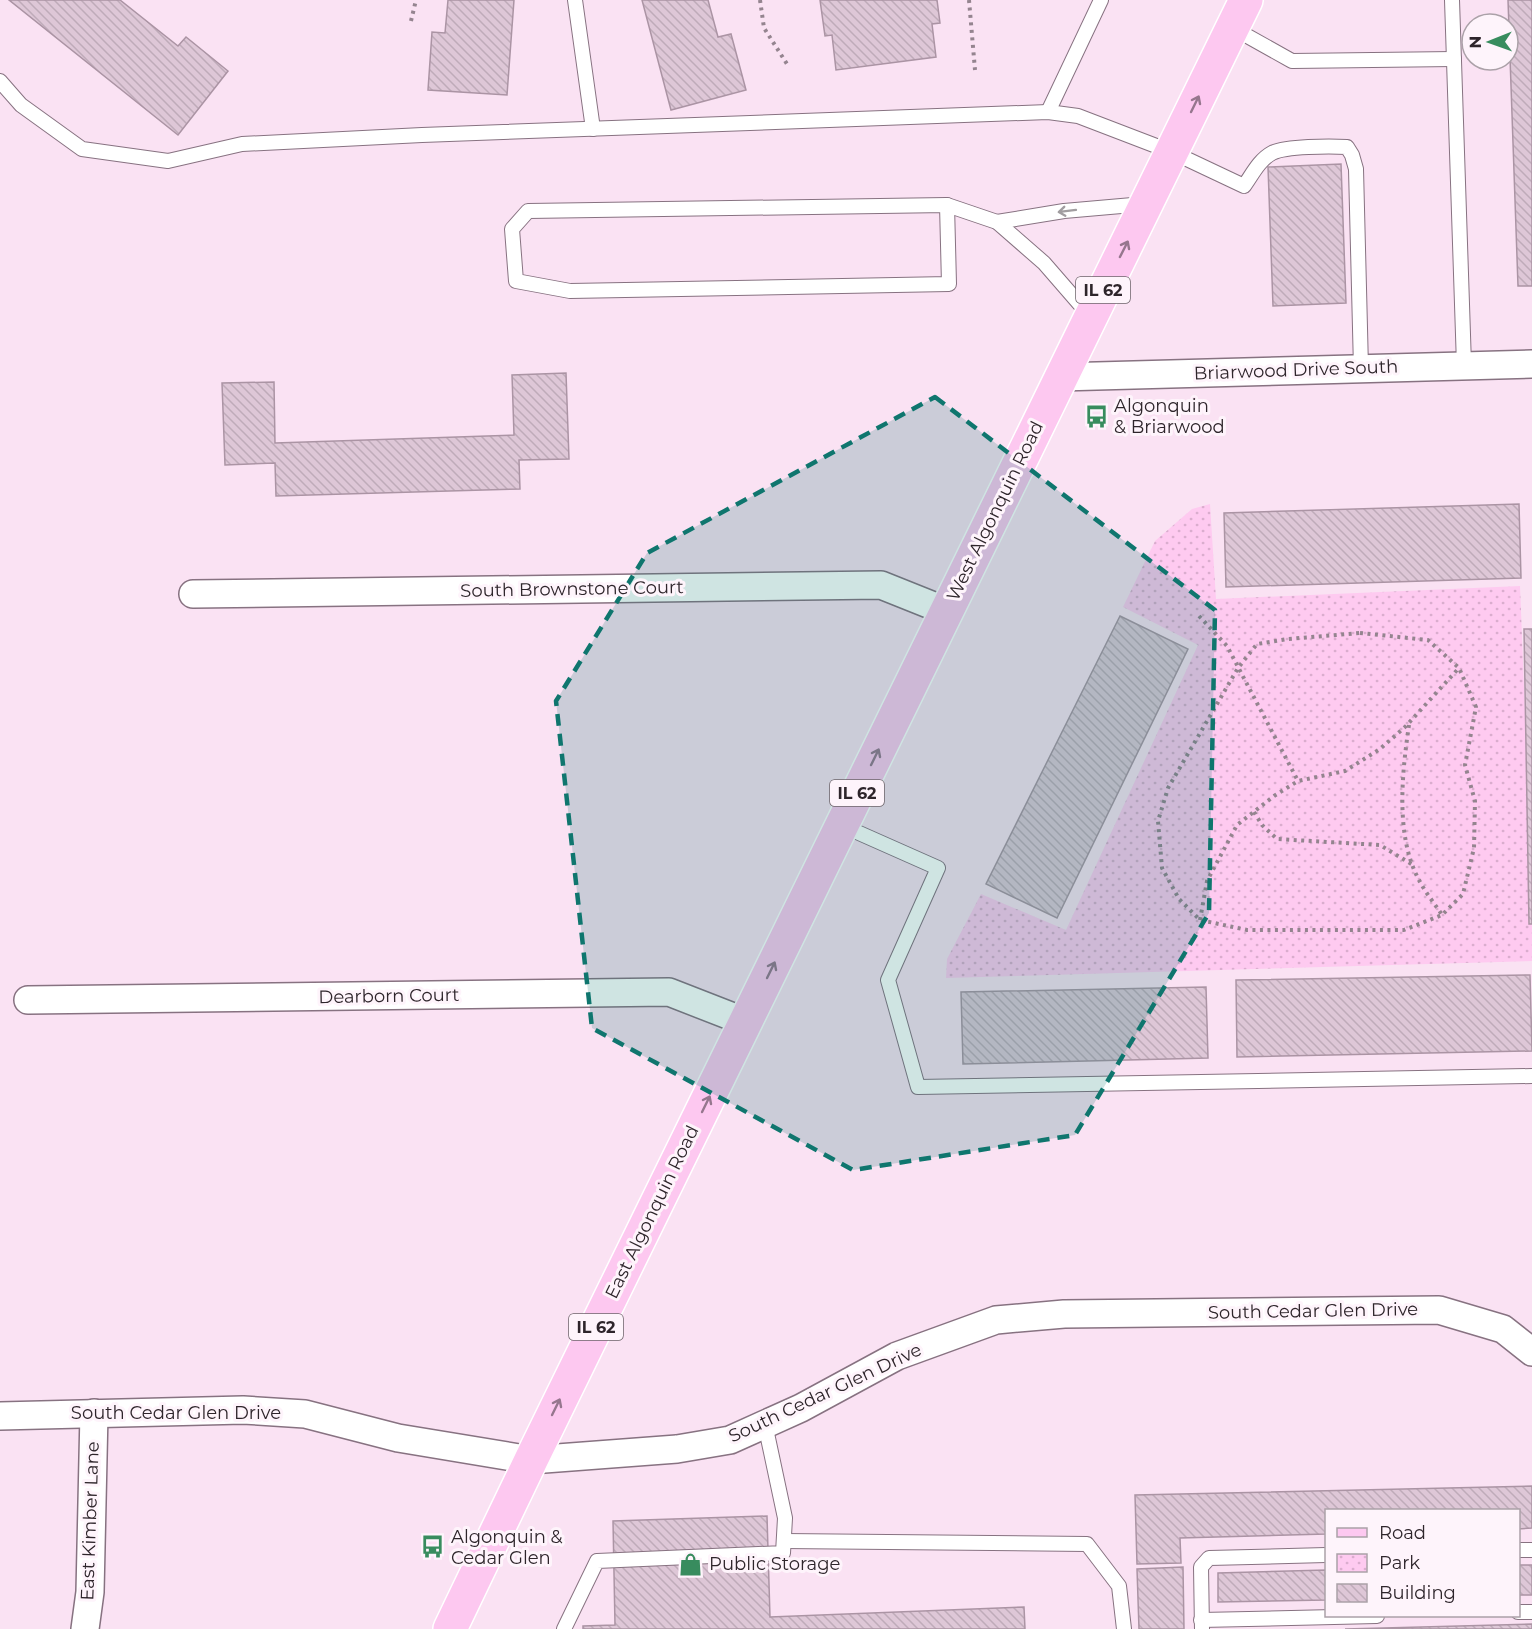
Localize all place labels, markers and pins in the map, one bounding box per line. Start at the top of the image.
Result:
place label: Algonquin & Briarwood [1114,395,1225,438]
bus stop icon: Algonquin & Briarwood [1083,403,1109,429]
place label: Algonquin & Cedar Glen [451,1526,563,1569]
bus stop icon: Algonquin & Cedar Glen [420,1534,446,1560]
shop icon: Public Storage [678,1551,704,1577]
place label: Public Storage [709,1553,841,1575]

